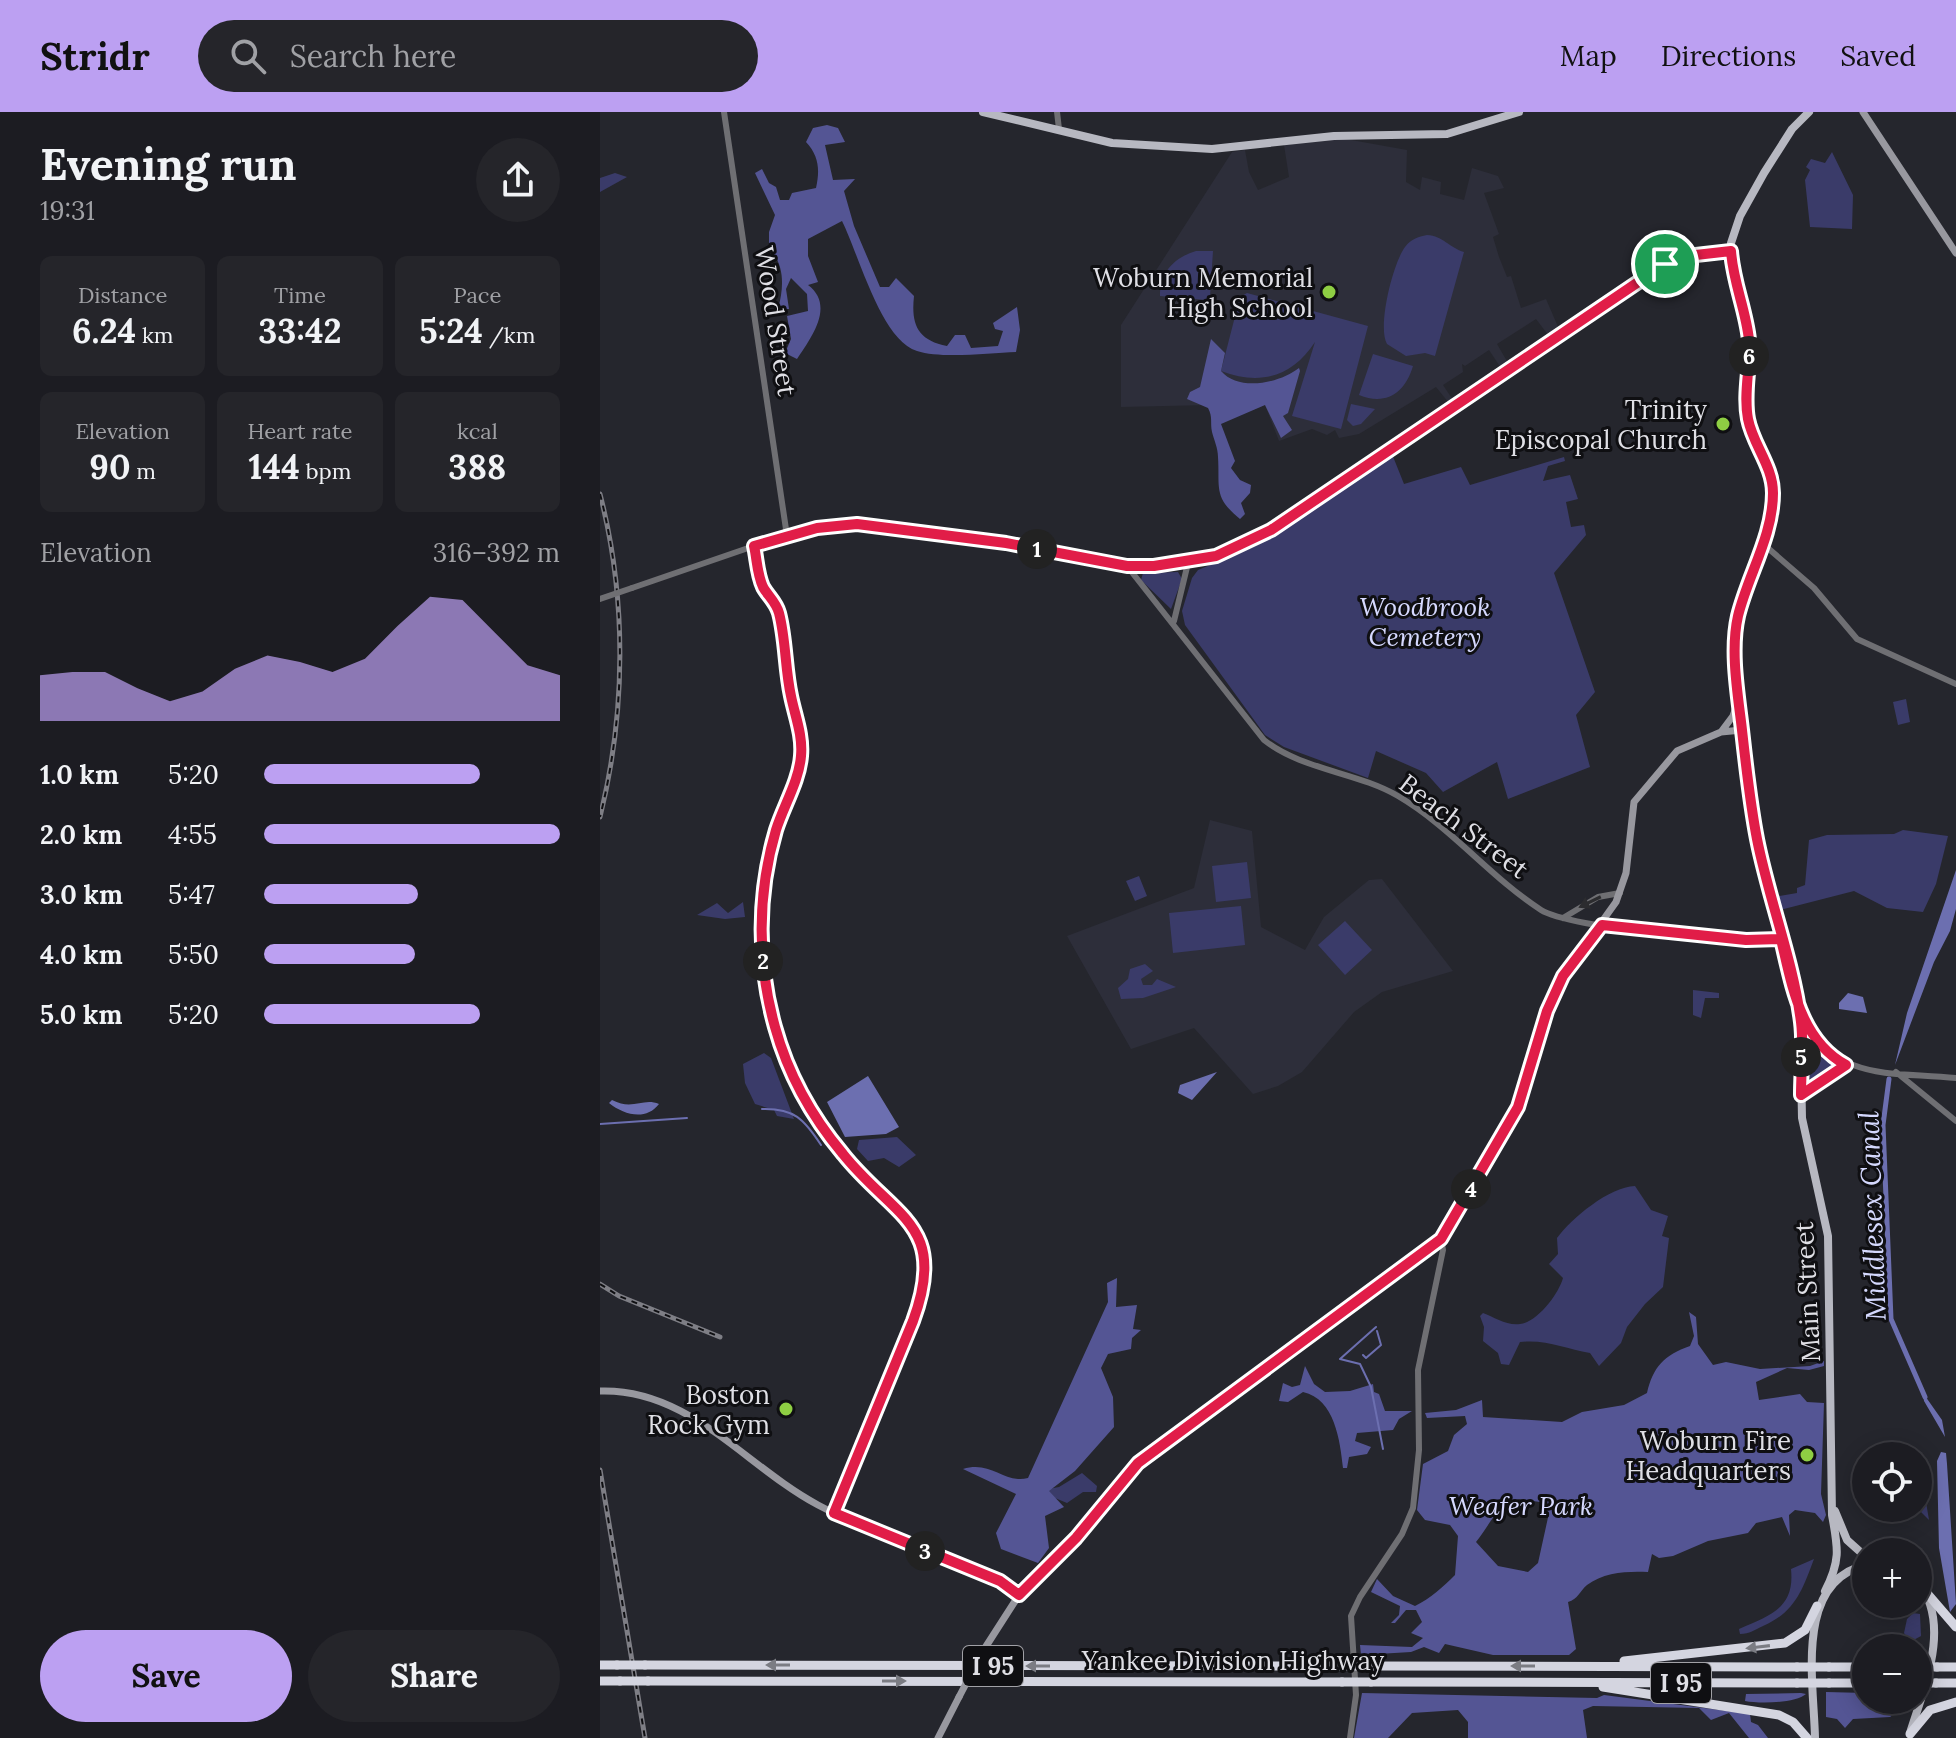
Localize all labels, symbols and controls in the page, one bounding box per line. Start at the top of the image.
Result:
search box [198,20,758,92]
text: Stridr [40,32,150,80]
icon: search [226,34,270,78]
text: Search here [290,37,456,75]
text: Map [1560,38,1617,74]
text: Directions [1661,38,1796,74]
text: Saved [1840,38,1916,74]
text: Evening run [40,136,297,192]
button: share [476,138,560,222]
text: 19:31 [40,194,95,227]
pin [1631,230,1699,298]
icon: arrive [1643,242,1687,286]
street label: Wood Street [748,244,804,398]
place label: Woburn Memorial High School [1093,261,1313,324]
text: Distance [78,281,167,309]
text: Time [274,281,326,309]
text: Pace [453,281,501,309]
marker: Woburn Memorial High School [1320,283,1338,301]
text: 6.24 [72,309,136,352]
text: 33:42 [258,309,342,352]
text: 5:24 [419,309,483,352]
text: km [136,321,173,349]
text: /km [483,321,535,349]
pin: 6 [1729,336,1769,376]
text: 6 [1743,342,1755,370]
place label: Trinity Episcopal Church [1495,393,1707,456]
marker: Trinity Episcopal Church [1714,415,1732,433]
text: Elevation [75,417,170,445]
text: Heart rate [248,417,352,445]
text: kcal [457,417,498,445]
text: 90 [89,445,131,488]
text: 144 [249,445,300,488]
text: 388 [448,445,506,488]
text: m [131,457,156,485]
text: bpm [300,457,351,485]
pin: 1 [1017,529,1057,569]
text: 1 [1033,535,1041,563]
text: Elevation [40,536,152,569]
text: 316–392 m [433,536,560,569]
park label: Woodbrook Cemetery [1359,590,1491,653]
text: 1.0 km [40,758,119,791]
text: 5:20 [168,758,219,791]
street label: Beach Street [1393,767,1535,885]
text: 2.0 km [40,818,122,851]
text: 4:55 [168,818,217,851]
text: 3.0 km [40,878,123,911]
text: 5:47 [168,878,215,911]
one-way arrow [1578,895,1601,908]
text: 4.0 km [40,938,123,971]
text: 5:50 [168,938,219,971]
pin: 2 [743,941,783,981]
text: 2 [757,947,769,975]
text: 5.0 km [40,998,122,1031]
text: 5:20 [168,998,219,1031]
pin: 5 [1781,1037,1821,1077]
text: 5 [1795,1043,1807,1071]
water label: Middlesex Canal [1850,1111,1894,1321]
pin: 4 [1451,1169,1491,1209]
text: 4 [1465,1175,1477,1203]
street label: Main Street [1787,1221,1827,1363]
place label: Boston Rock Gym [647,1378,770,1441]
marker: Boston Rock Gym [777,1400,795,1418]
place label: Woburn Fire Headquarters [1625,1424,1791,1487]
map controls [1852,1442,1932,1714]
button: locate [1852,1442,1932,1522]
marker: Woburn Fire Headquarters [1798,1446,1816,1464]
park label: Weafer Park [1449,1489,1593,1522]
pin: 3 [905,1531,945,1571]
text: 3 [919,1537,931,1565]
button: + [1852,1538,1932,1618]
button: Save [40,1630,292,1722]
button: Share [308,1630,560,1722]
button: − [1852,1634,1932,1714]
one-way arrow [1745,1640,1770,1653]
street label: Yankee Division Highway [1081,1644,1385,1677]
road number: I 95 [963,1646,1023,1686]
one-way arrow [765,1659,790,1671]
one-way arrow [1025,1660,1050,1672]
one-way arrow [1510,1660,1535,1673]
road number: I 95 [1651,1663,1711,1703]
one-way arrow [882,1675,907,1687]

